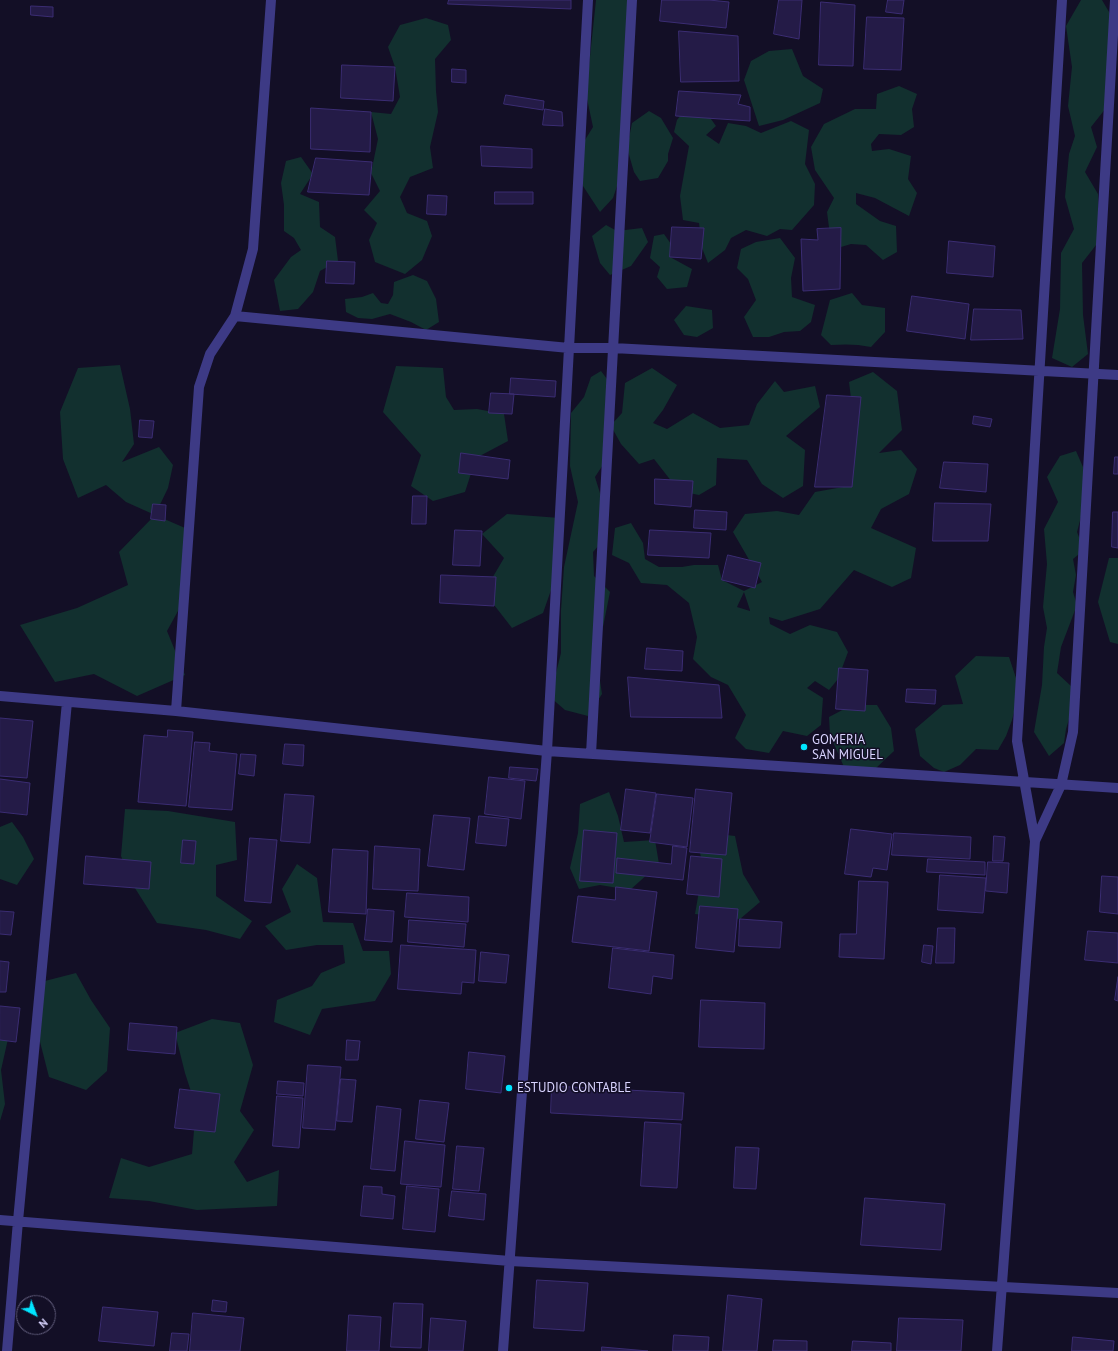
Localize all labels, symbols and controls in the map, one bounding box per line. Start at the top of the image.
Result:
place label: GOMERIA SAN MIGUEL [812,732,883,763]
marker: GOMERIA SAN MIGUEL [799,742,809,752]
place label: ESTUDIO CONTABLE [517,1080,631,1096]
marker: ESTUDIO CONTABLE [504,1083,514,1093]
north arrow [16,1295,56,1335]
text: N [36,1316,51,1331]

